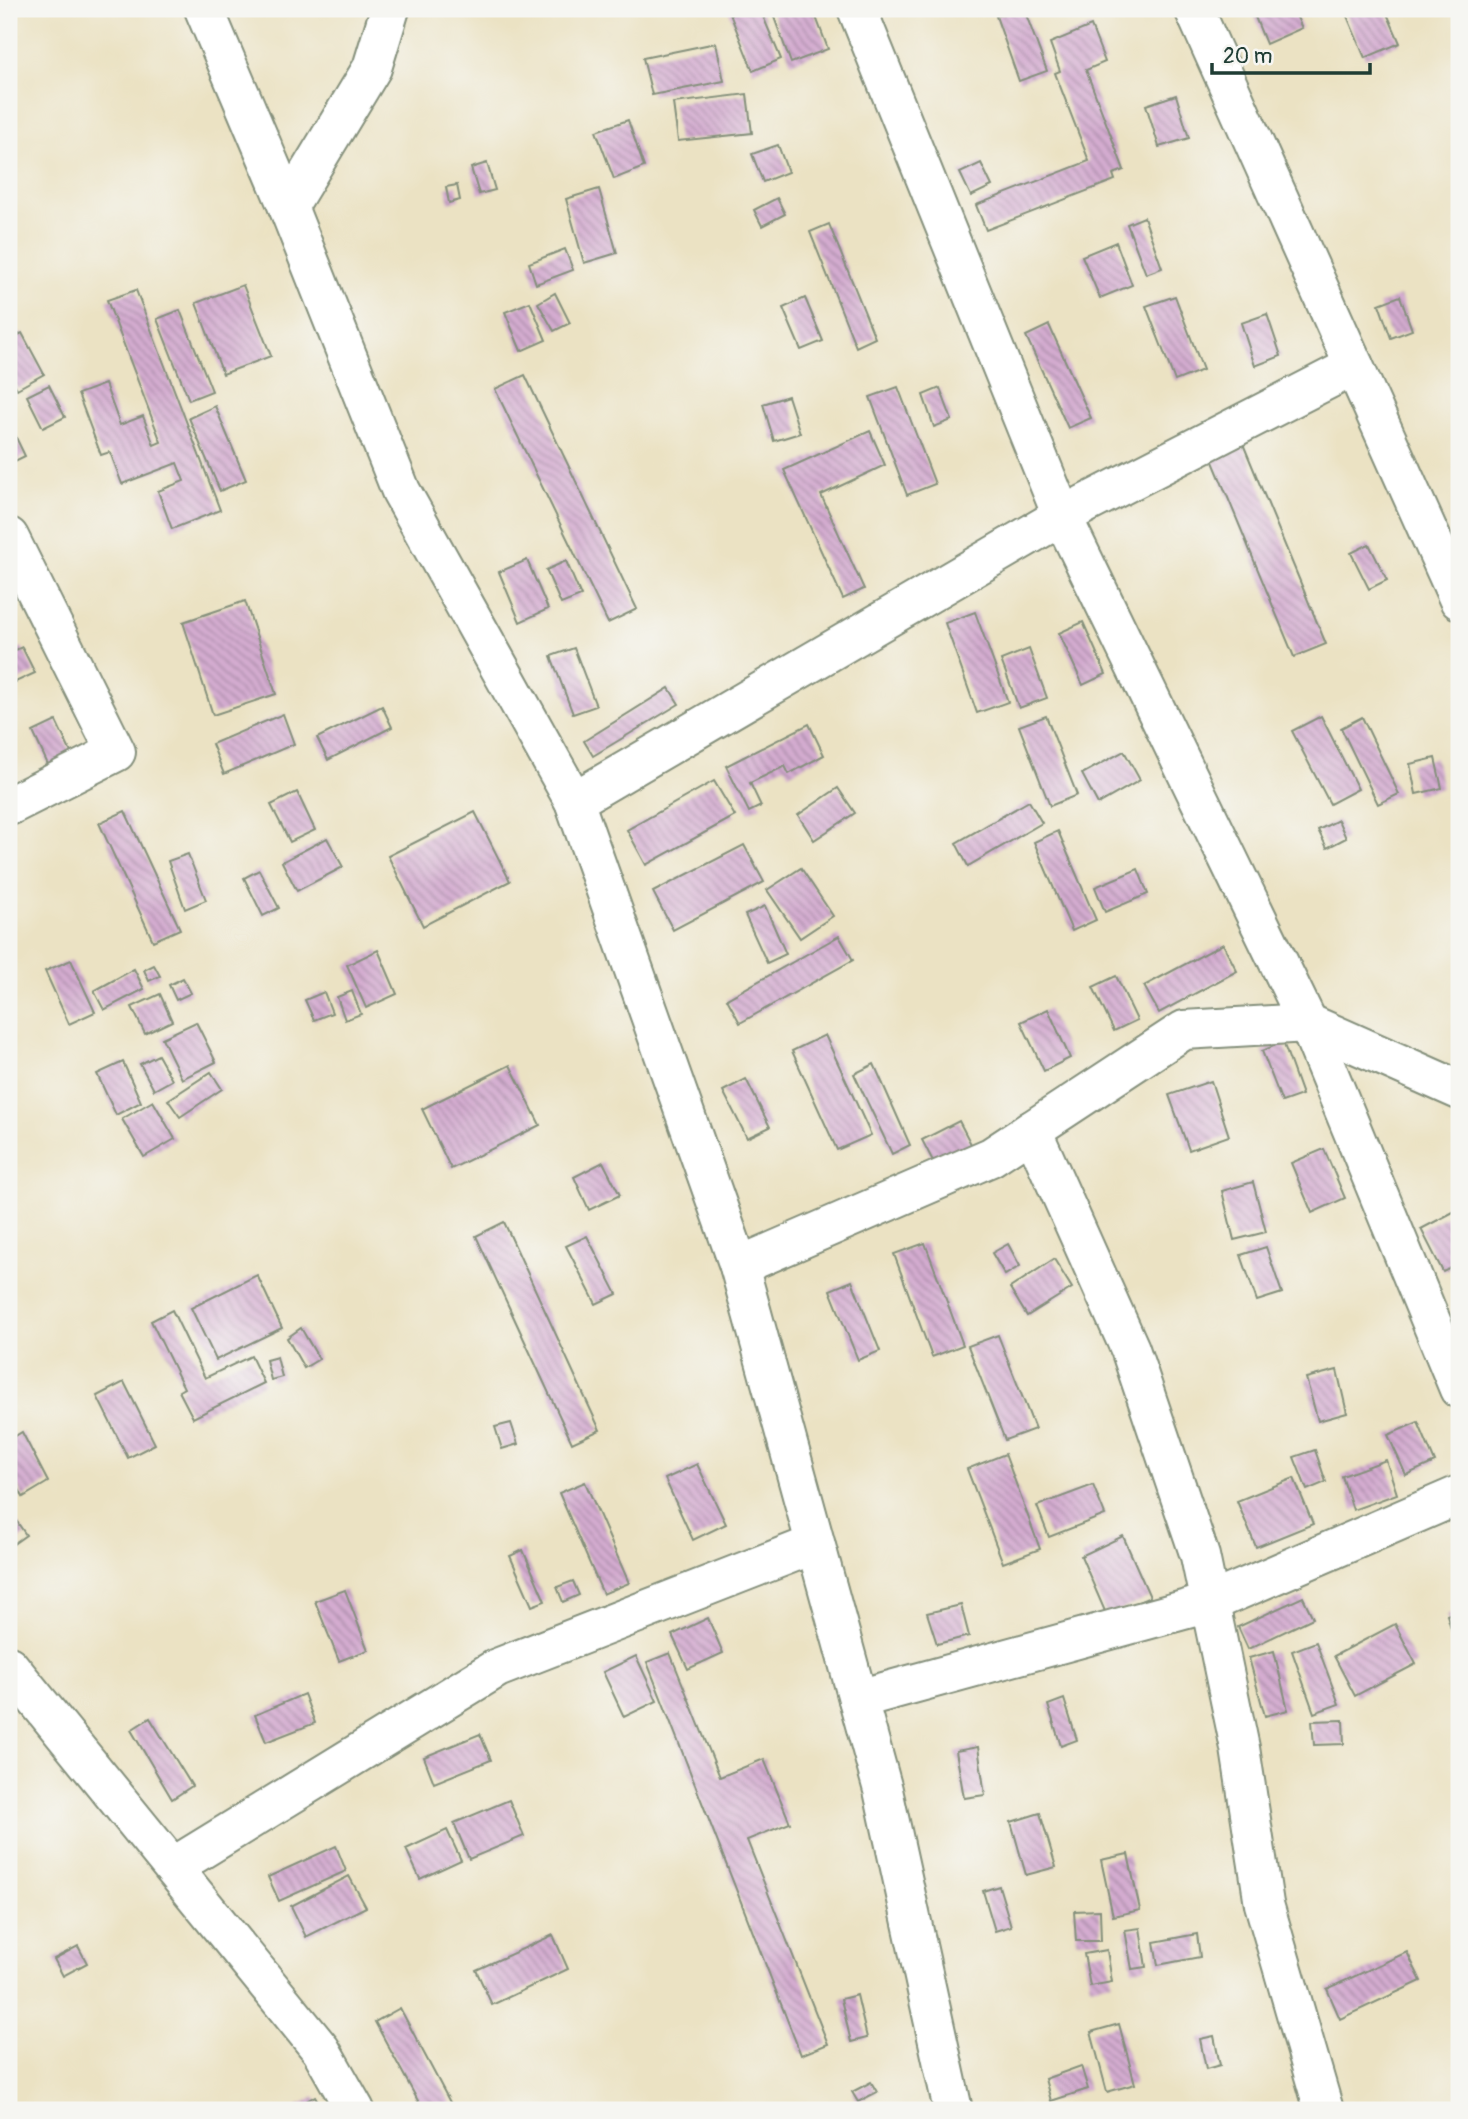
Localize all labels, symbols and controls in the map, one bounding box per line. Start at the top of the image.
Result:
scale bar [1212,32,1370,76]
text: 20 m [1223,43,1272,70]

